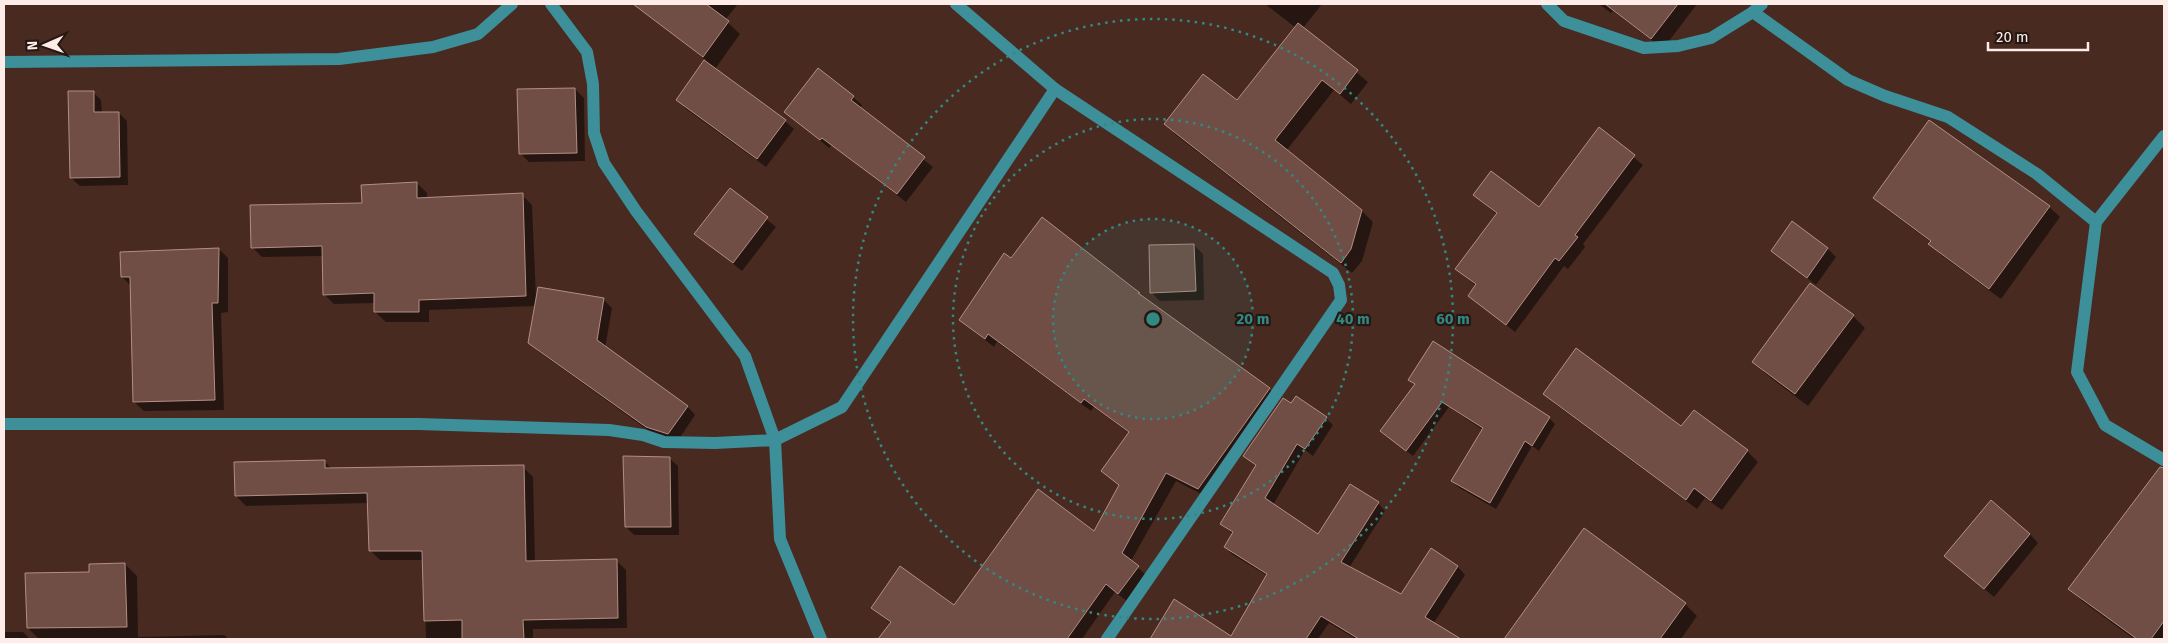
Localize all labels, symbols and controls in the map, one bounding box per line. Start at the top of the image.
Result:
north arrow [20,20,70,70]
scale bar [1988,20,2088,52]
text: 20 m [1996,28,2029,46]
text: N [24,40,41,50]
centre of rings [1144,310,1162,328]
text: 20 m [1237,310,1269,328]
text: 40 m [1336,310,1370,328]
text: 60 m [1436,310,1470,328]

